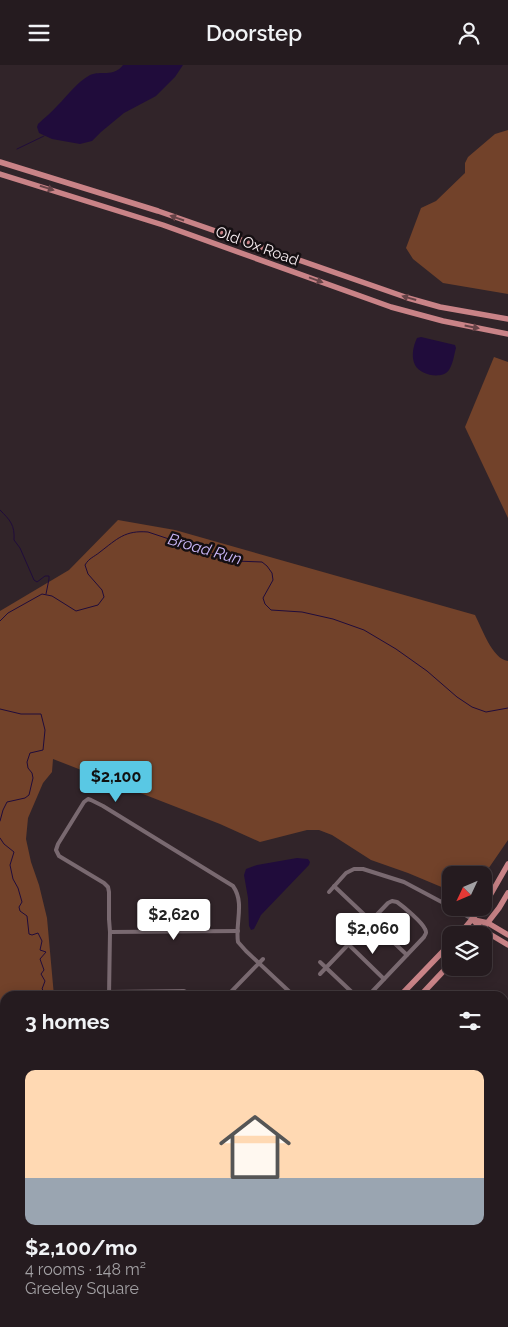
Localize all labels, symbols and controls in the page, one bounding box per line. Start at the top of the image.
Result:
icon: menu [25,19,53,47]
icon: person [455,19,483,47]
text: Doorstep [206,20,302,46]
one-way arrow [39,185,54,193]
one-way arrow [169,213,184,221]
street label: Old Ox Road [213,223,301,269]
one-way arrow [309,277,324,284]
one-way arrow [401,294,416,302]
one-way arrow [464,323,480,331]
water label: Broad Run [166,529,244,569]
pin: $2,100 [75,761,157,803]
text: $2,100 [91,767,141,786]
north arrow [442,866,492,916]
map controls [442,866,492,976]
pin: $2,620 [133,899,215,941]
text: $2,620 [148,905,200,924]
pin: $2,060 [332,913,414,955]
text: $2,060 [347,919,399,938]
button: layers [442,926,492,976]
icon: filters [456,1007,484,1035]
text: 3 homes [25,1009,110,1034]
icon: home [210,1102,300,1192]
text: $2,100/mo [25,1235,137,1260]
text: 4 rooms · 148 m² [25,1260,146,1279]
text: Greeley Square [25,1279,139,1298]

